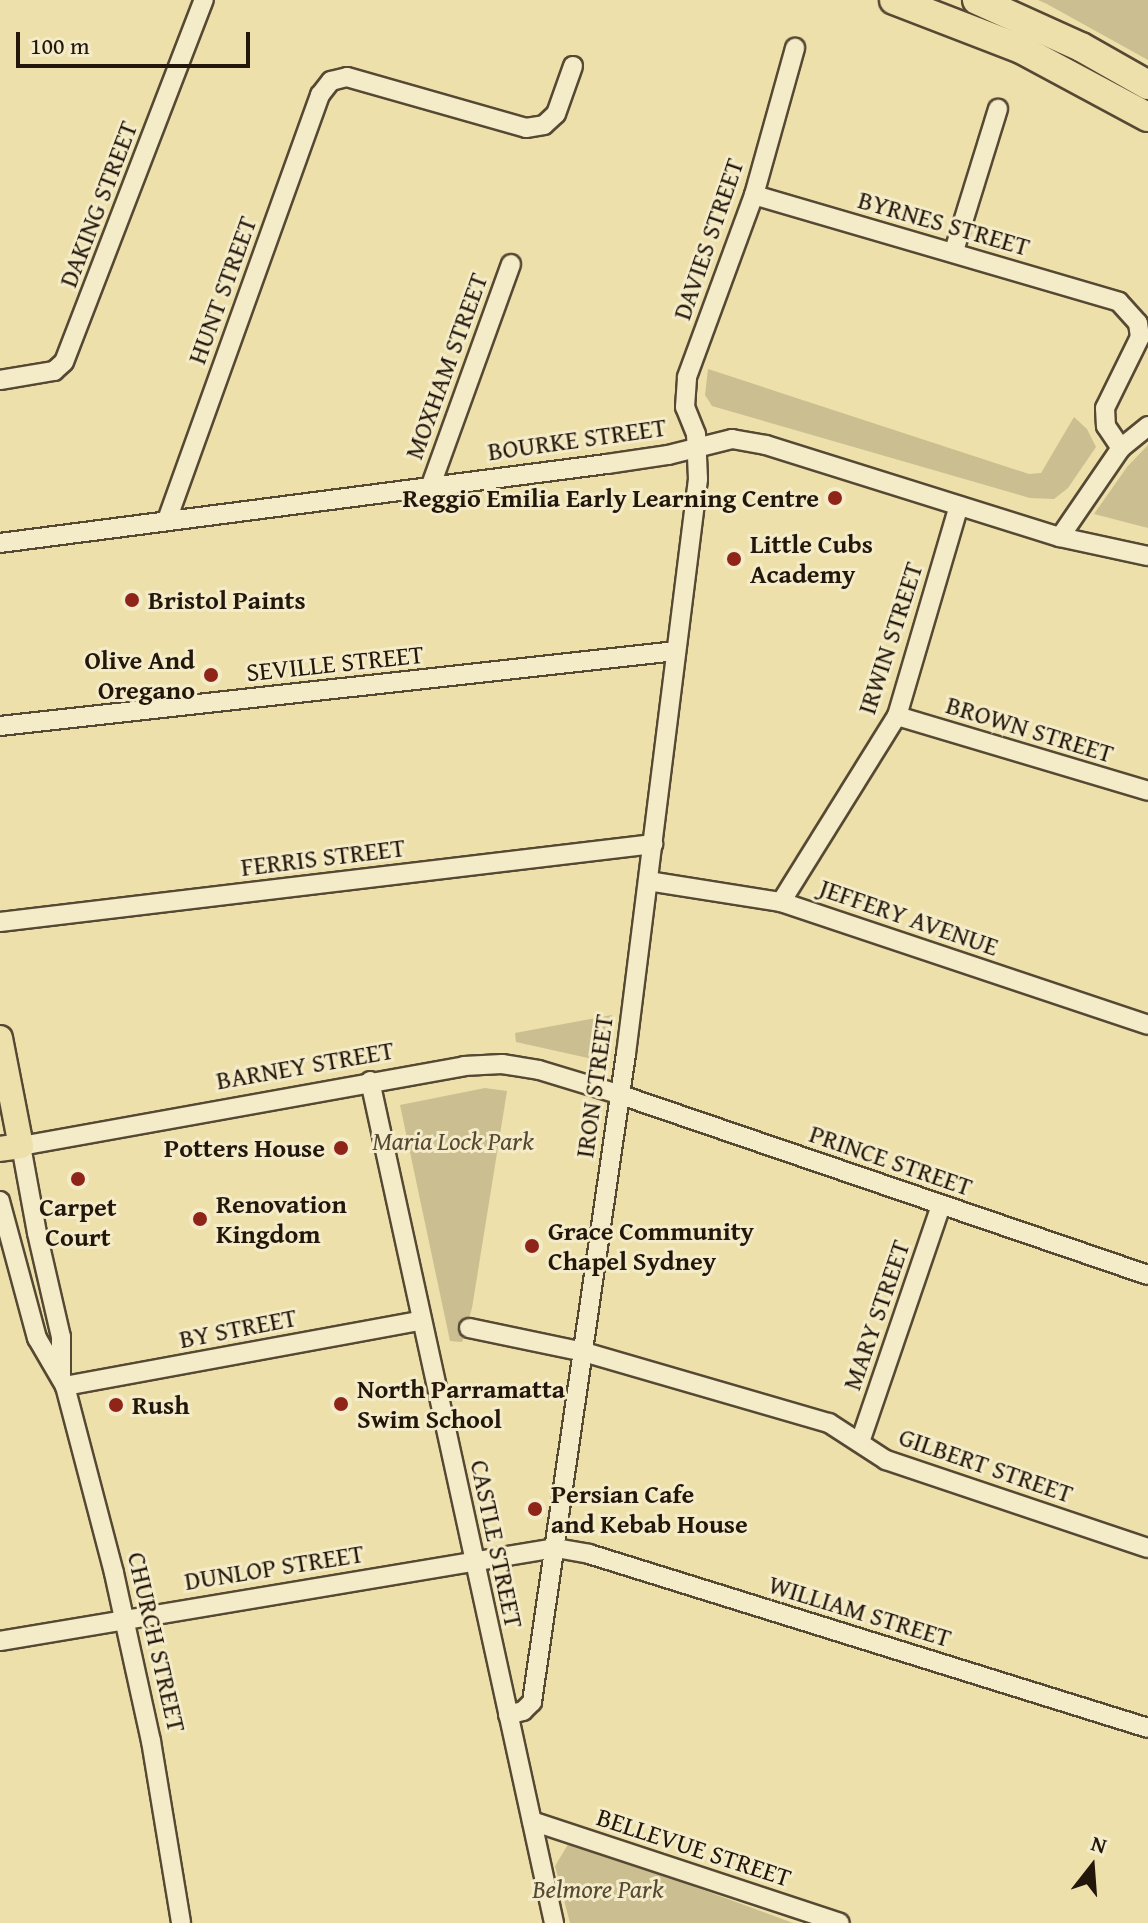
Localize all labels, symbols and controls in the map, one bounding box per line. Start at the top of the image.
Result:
scale bar [20,16,254,66]
text: 100 m [30,28,90,63]
street label: DAKING STREET [52,117,144,291]
street label: DAVIES STREET [666,154,750,324]
street label: BYRNES STREET [855,184,1033,262]
street label: HUNT STREET [181,212,263,368]
street label: MOXHAM STREET [398,269,494,463]
street label: BOURKE STREET [486,411,668,467]
place label: Reggio Emilia Early Learning Centre [403,482,819,514]
marker: Reggio Emilia Early Learning Centre [826,489,844,507]
place label: Little Cubs Academy [750,528,873,590]
marker: Little Cubs Academy [725,550,743,568]
street label: IRWIN STREET [851,558,929,718]
place label: Bristol Paints [148,584,306,616]
marker: Bristol Paints [123,591,141,609]
street label: SEVILLE STREET [245,638,425,688]
place label: Olive And Oregano [84,644,195,706]
marker: Olive And Oregano [202,666,220,684]
street label: BROWN STREET [943,689,1117,769]
street label: FERRIS STREET [239,831,407,883]
street label: JEFFERY AVENUE [815,872,1003,962]
street label: IRON STREET [568,1012,620,1160]
street label: BARNEY STREET [214,1034,396,1096]
street label: PRINCE STREET [806,1118,976,1202]
park label: Maria Lock Park [372,1125,534,1157]
place label: Potters House [164,1132,325,1164]
marker: Potters House [332,1139,350,1157]
marker: Carpet Court [69,1170,87,1188]
place label: Renovation Kingdom [216,1188,347,1250]
place label: Carpet Court [39,1191,117,1252]
marker: Renovation Kingdom [191,1210,209,1228]
place label: Grace Community Chapel Sydney [548,1215,754,1276]
street label: MARY STREET [836,1236,916,1394]
marker: Grace Community Chapel Sydney [523,1237,541,1255]
street label: BY STREET [177,1301,299,1355]
place label: North Parramatta Swim School [357,1373,565,1434]
place label: Rush [132,1389,190,1421]
marker: North Parramatta Swim School [332,1395,350,1413]
marker: Rush [107,1396,125,1414]
street label: GILBERT STREET [895,1421,1077,1509]
street label: CASTLE STREET [464,1457,530,1631]
place label: Persian Cafe and Kebab House [551,1478,748,1540]
marker: Persian Cafe and Kebab House [526,1500,544,1518]
street label: DUNLOP STREET [182,1537,366,1597]
street label: CHURCH STREET [121,1549,193,1735]
street label: WILLIAM STREET [765,1568,955,1654]
street label: BELLEVUE STREET [593,1801,795,1893]
north arrow [1052,1827,1132,1907]
text: N [1087,1827,1111,1862]
park label: Belmore Park [532,1873,664,1905]

